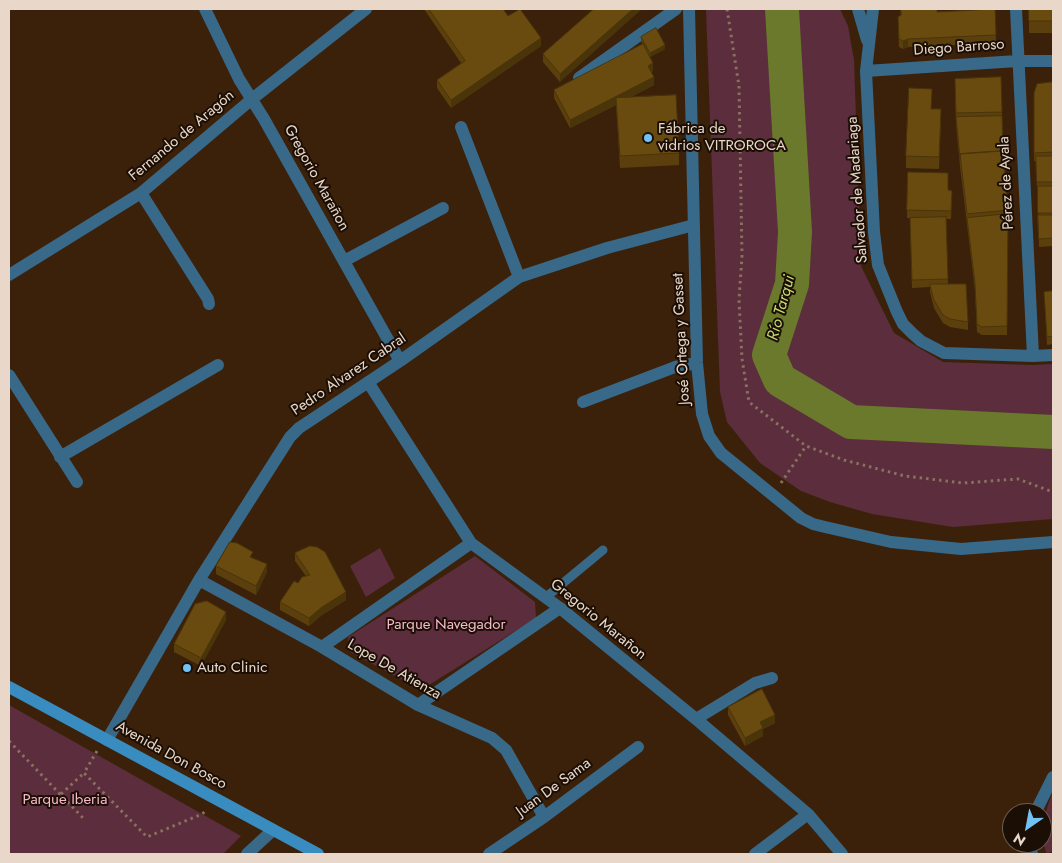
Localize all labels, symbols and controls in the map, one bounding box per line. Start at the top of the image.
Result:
street label: Diego Barroso [913,36,1005,60]
street label: Fernando de Aragón [126,87,238,185]
street label: Salvador de Madariaga [844,116,872,264]
place label: Fábrica de vidrios VITROROCA [658,120,786,155]
street label: Gregorio Marañon [279,122,353,234]
marker: Fábrica de vidrios VITROROCA [642,132,654,144]
street label: Pérez de Ayala [996,136,1018,230]
street label: José Ortega y Gasset [670,273,694,405]
water label: Río Tarqui [764,273,800,343]
street label: Pedro Alvarez Cabral [288,330,410,420]
street label: Gregorio Marañon [546,576,650,664]
park label: Parque Navegador [386,616,506,634]
street label: Lope De Atienza [344,636,444,704]
place label: Auto Clinic [197,659,267,677]
marker: Auto Clinic [181,662,193,674]
street label: Avenida Don Bosco [112,718,230,794]
street label: Juan De Sama [513,755,595,821]
park label: Parque Iberia [23,791,107,809]
north arrow [1002,803,1052,853]
text: N [1009,828,1029,851]

